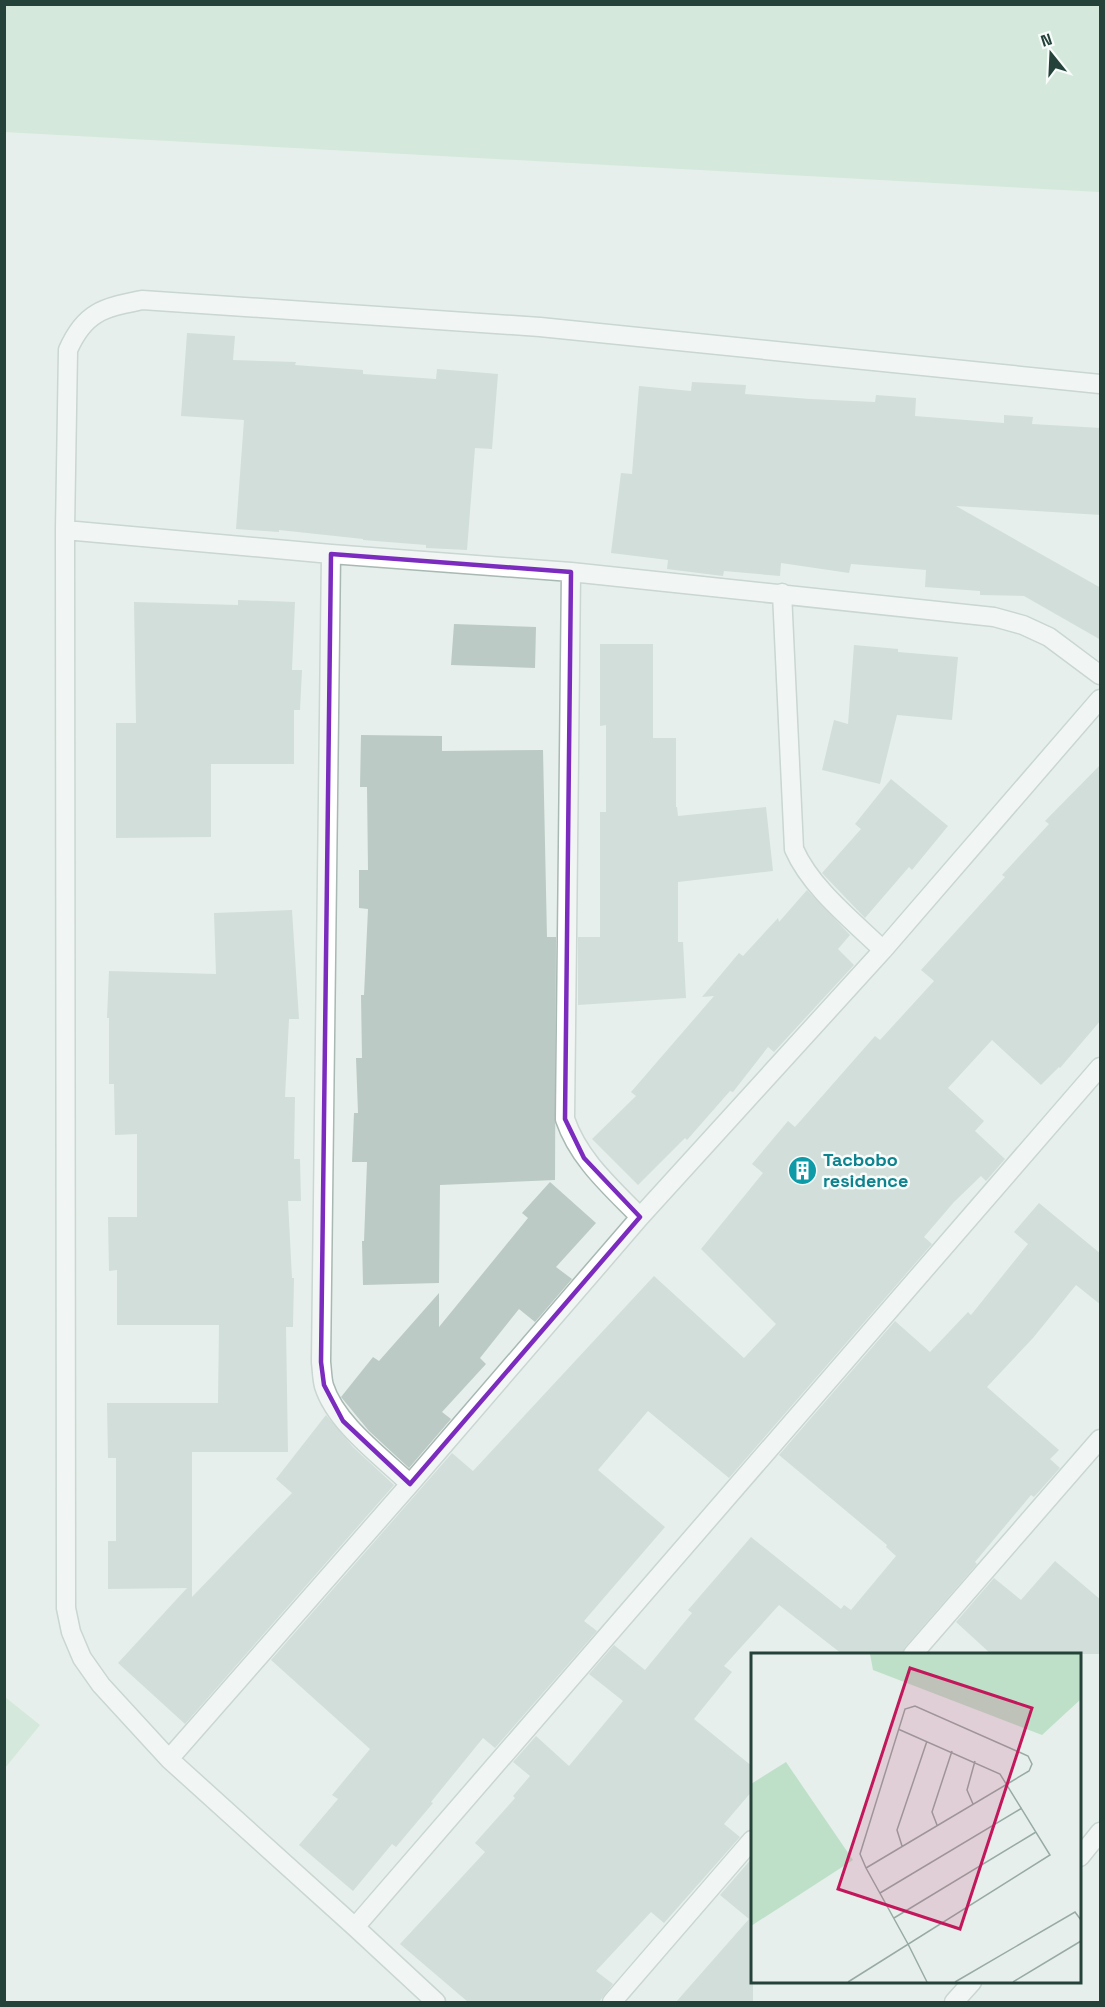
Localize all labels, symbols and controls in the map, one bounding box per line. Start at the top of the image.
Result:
north arrow [1021,24,1081,84]
text: N [1038,29,1055,52]
place label: Tacbobo residence [823,1148,908,1192]
building icon: Tacbobo residence [786,1154,818,1186]
inset map [751,1653,1081,1983]

